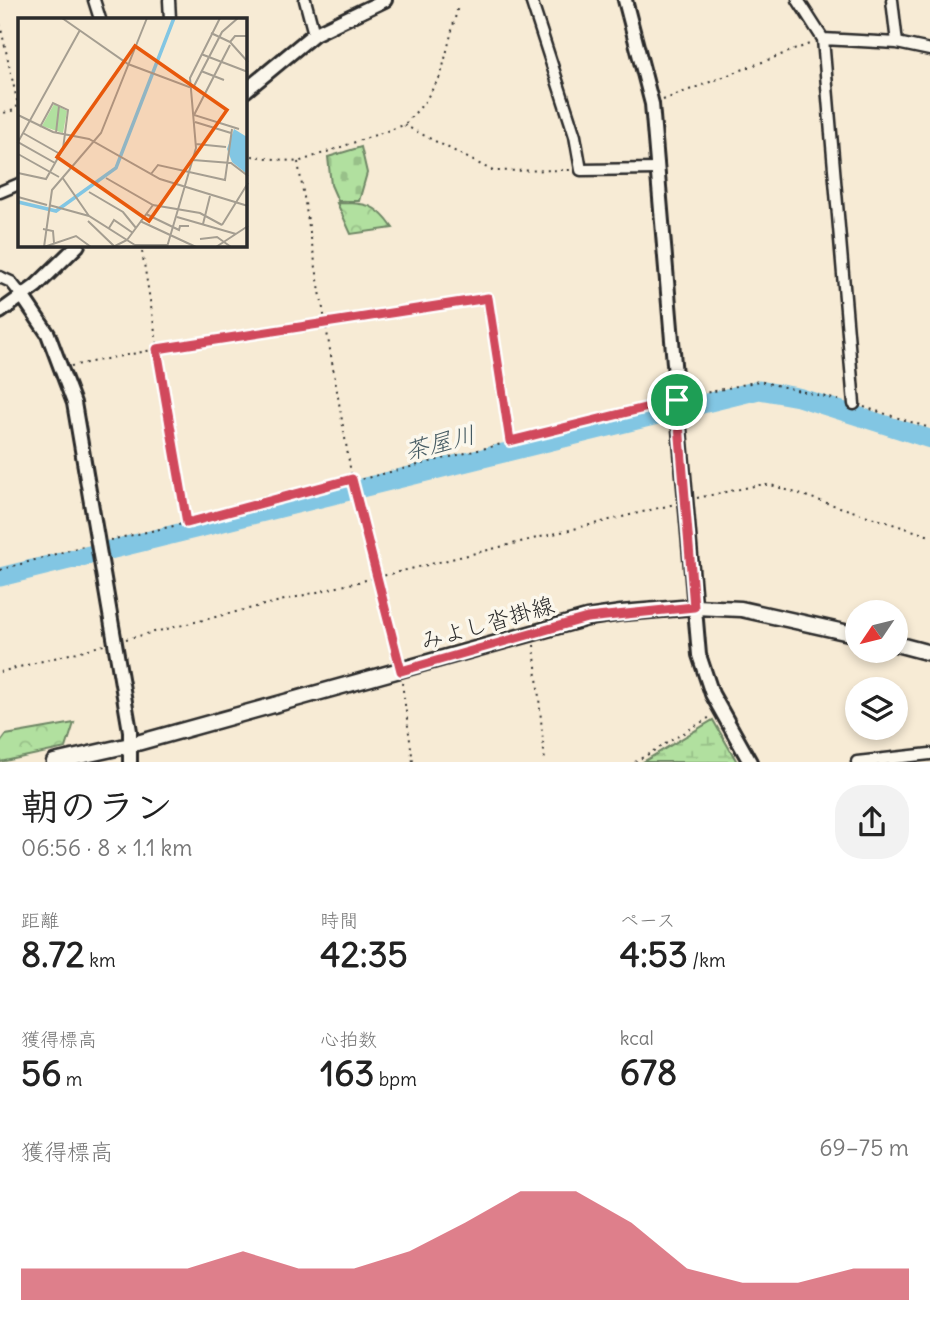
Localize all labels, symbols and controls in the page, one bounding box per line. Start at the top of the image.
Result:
inset map [18,18,247,247]
pin [647,370,707,430]
icon: arrive [658,381,696,419]
water label: 茶屋川 [401,419,478,465]
street label: みよし沓掛線 [417,590,557,655]
north arrow [845,600,908,663]
map controls [845,600,908,740]
button: layers [845,677,908,740]
text: 朝のラン [21,783,173,830]
button: share [835,785,909,859]
text: 06:56 · 8 × 1.1 km [21,833,192,862]
text: 距離 [21,908,59,932]
text: 時間 [320,908,358,932]
text: ペース [620,908,676,932]
text: 8.72 [21,932,85,976]
text: 42:35 [320,932,408,976]
text: 4:53 [620,932,688,976]
text: km [85,948,116,972]
text: /km [688,948,726,972]
text: kcal [620,1026,654,1050]
text: 獲得標高 [21,1027,97,1051]
text: 心拍数 [320,1027,377,1051]
text: 678 [620,1050,677,1094]
text: 56 [21,1051,61,1095]
text: 163 [320,1051,374,1095]
text: m [61,1067,83,1091]
text: bpm [374,1067,417,1091]
text: 69–75 m [819,1133,909,1162]
text: 獲得標高 [21,1137,113,1166]

